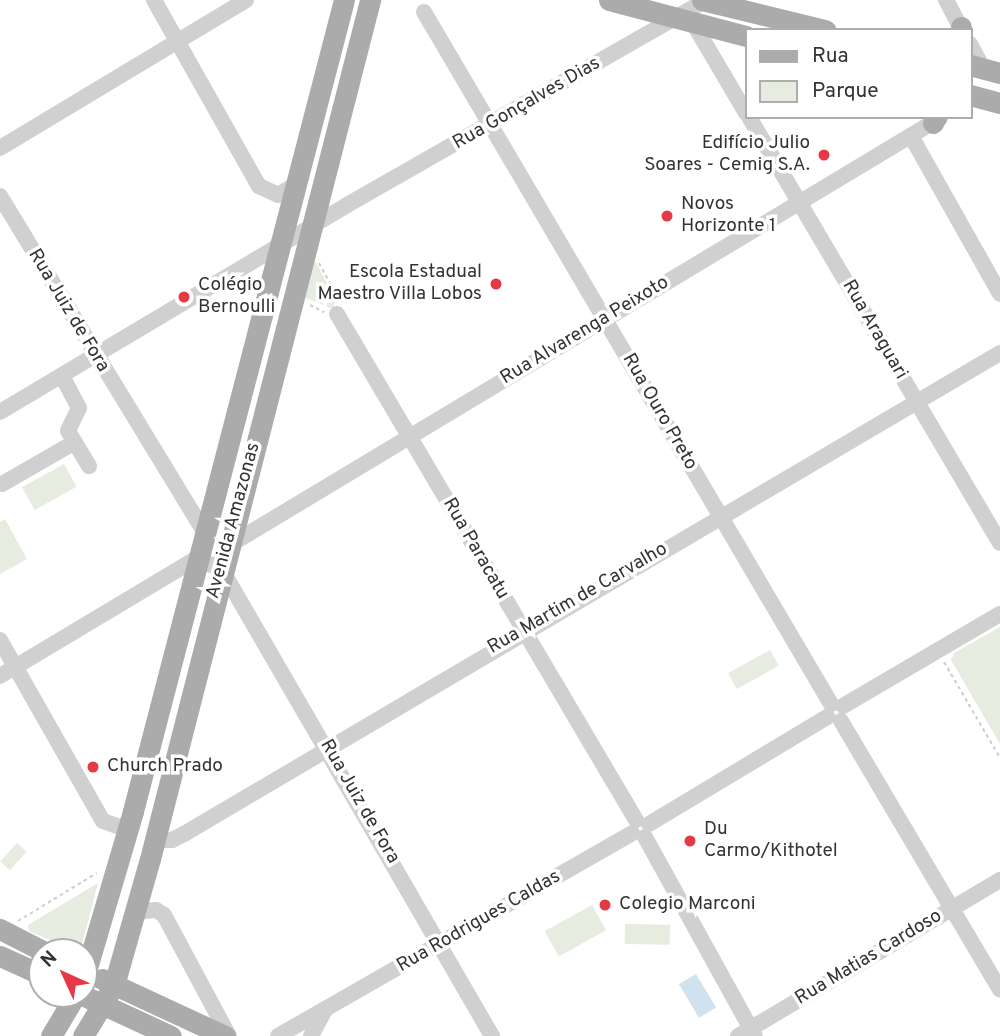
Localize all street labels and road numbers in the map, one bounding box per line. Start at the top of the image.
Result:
street label: Rua Gonçalves Dias [449,53,605,155]
street label: Rua Juiz de Fora [22,245,114,377]
street label: Rua Alvarenga Peixoto [496,272,674,390]
street label: Rua Araguari [836,276,912,384]
street label: Rua Ouro Preto [616,350,702,474]
street label: Avenida Amazonas [202,440,266,602]
street label: Rua Paracatu [437,494,513,604]
street label: Rua Martim de Carvalho [484,538,672,660]
street label: Rua Juiz de Fora [314,736,404,868]
street label: Rua Rodrigues Caldas [393,866,565,978]
street label: Rua Matias Cardoso [792,905,946,1011]

